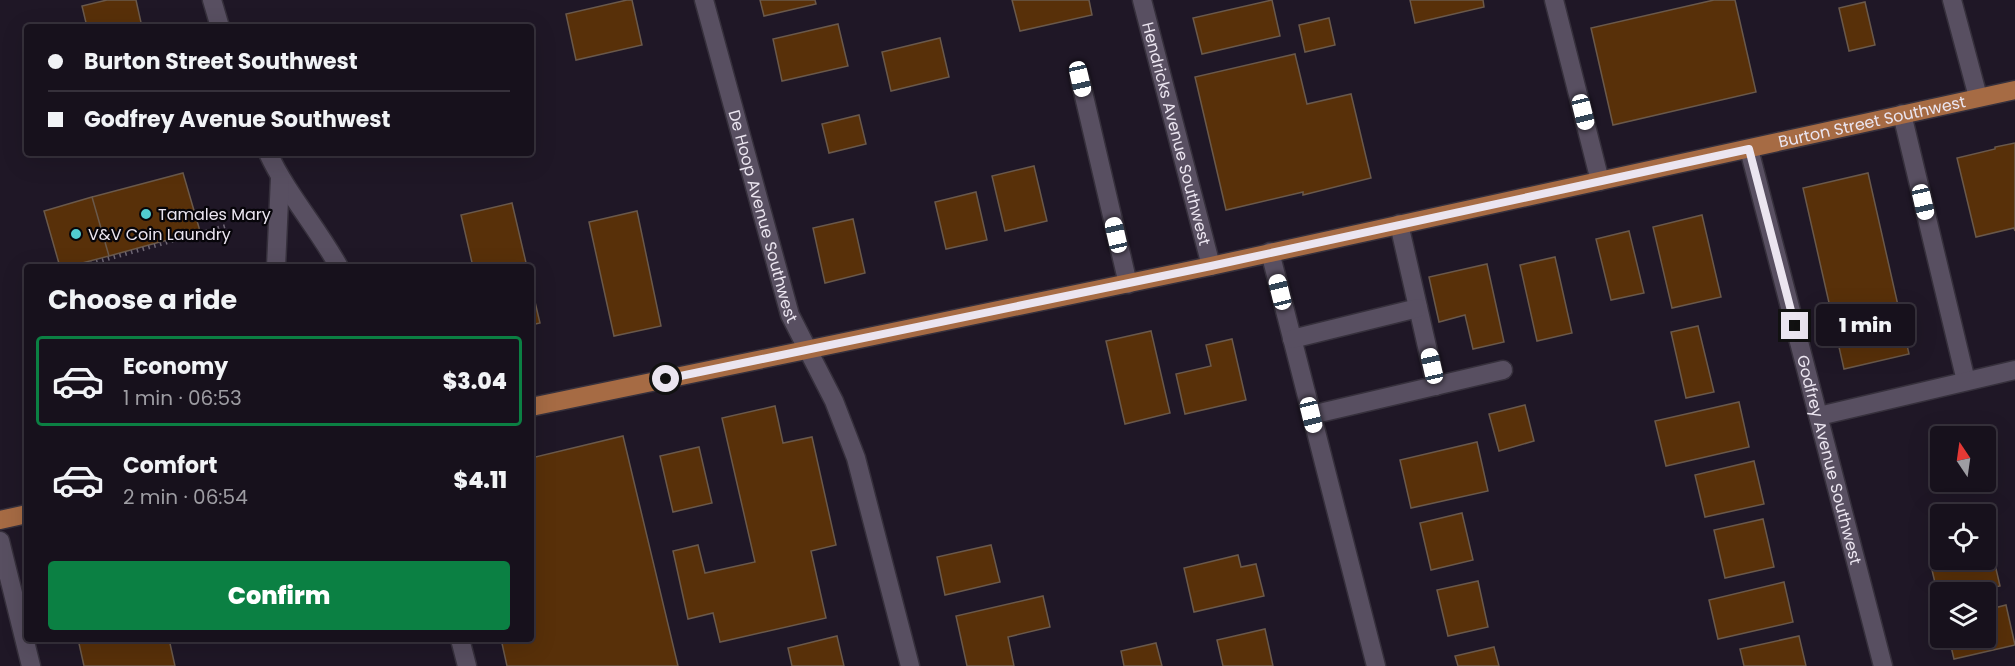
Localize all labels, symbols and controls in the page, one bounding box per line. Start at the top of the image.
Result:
street label: Hendricks Avenue Southwest [1137,19,1217,248]
text: Burton Street Southwest [84,46,358,77]
car [1067,59,1093,99]
street label: Burton Street Southwest [1776,90,1968,153]
car [1570,92,1596,132]
text: Godfrey Avenue Southwest [84,104,391,135]
street label: De Hoop Avenue Southwest [723,107,804,327]
car [1910,182,1936,222]
place label: Tamales Mary [158,203,271,226]
marker: Tamales Mary [139,207,153,221]
car [1103,215,1129,255]
place label: V&V Coin Laundry [88,223,231,246]
marker: V&V Coin Laundry [69,227,83,241]
car [1267,272,1293,312]
text: Choose a ride [48,281,237,318]
callout: 1 min [1816,305,1915,347]
text: 1 min [1839,311,1892,339]
route end [1781,312,1808,339]
car [1419,346,1445,386]
text: Economy [123,351,228,382]
street label: Godfrey Avenue Southwest [1791,352,1868,567]
icon: car [51,354,105,408]
route start [652,365,679,392]
text: $3.04 [443,366,507,397]
text: 1 min · 06:53 [123,384,242,412]
car [1298,395,1324,435]
north arrow [1930,426,1996,492]
map controls [1930,426,1996,648]
text: Comfort [123,450,217,481]
icon: car [51,453,105,507]
text: $4.11 [454,465,507,496]
text: 2 min · 06:54 [123,483,248,511]
button: locate [1930,504,1996,570]
button: Confirm [48,561,510,630]
button: layers [1930,582,1996,648]

